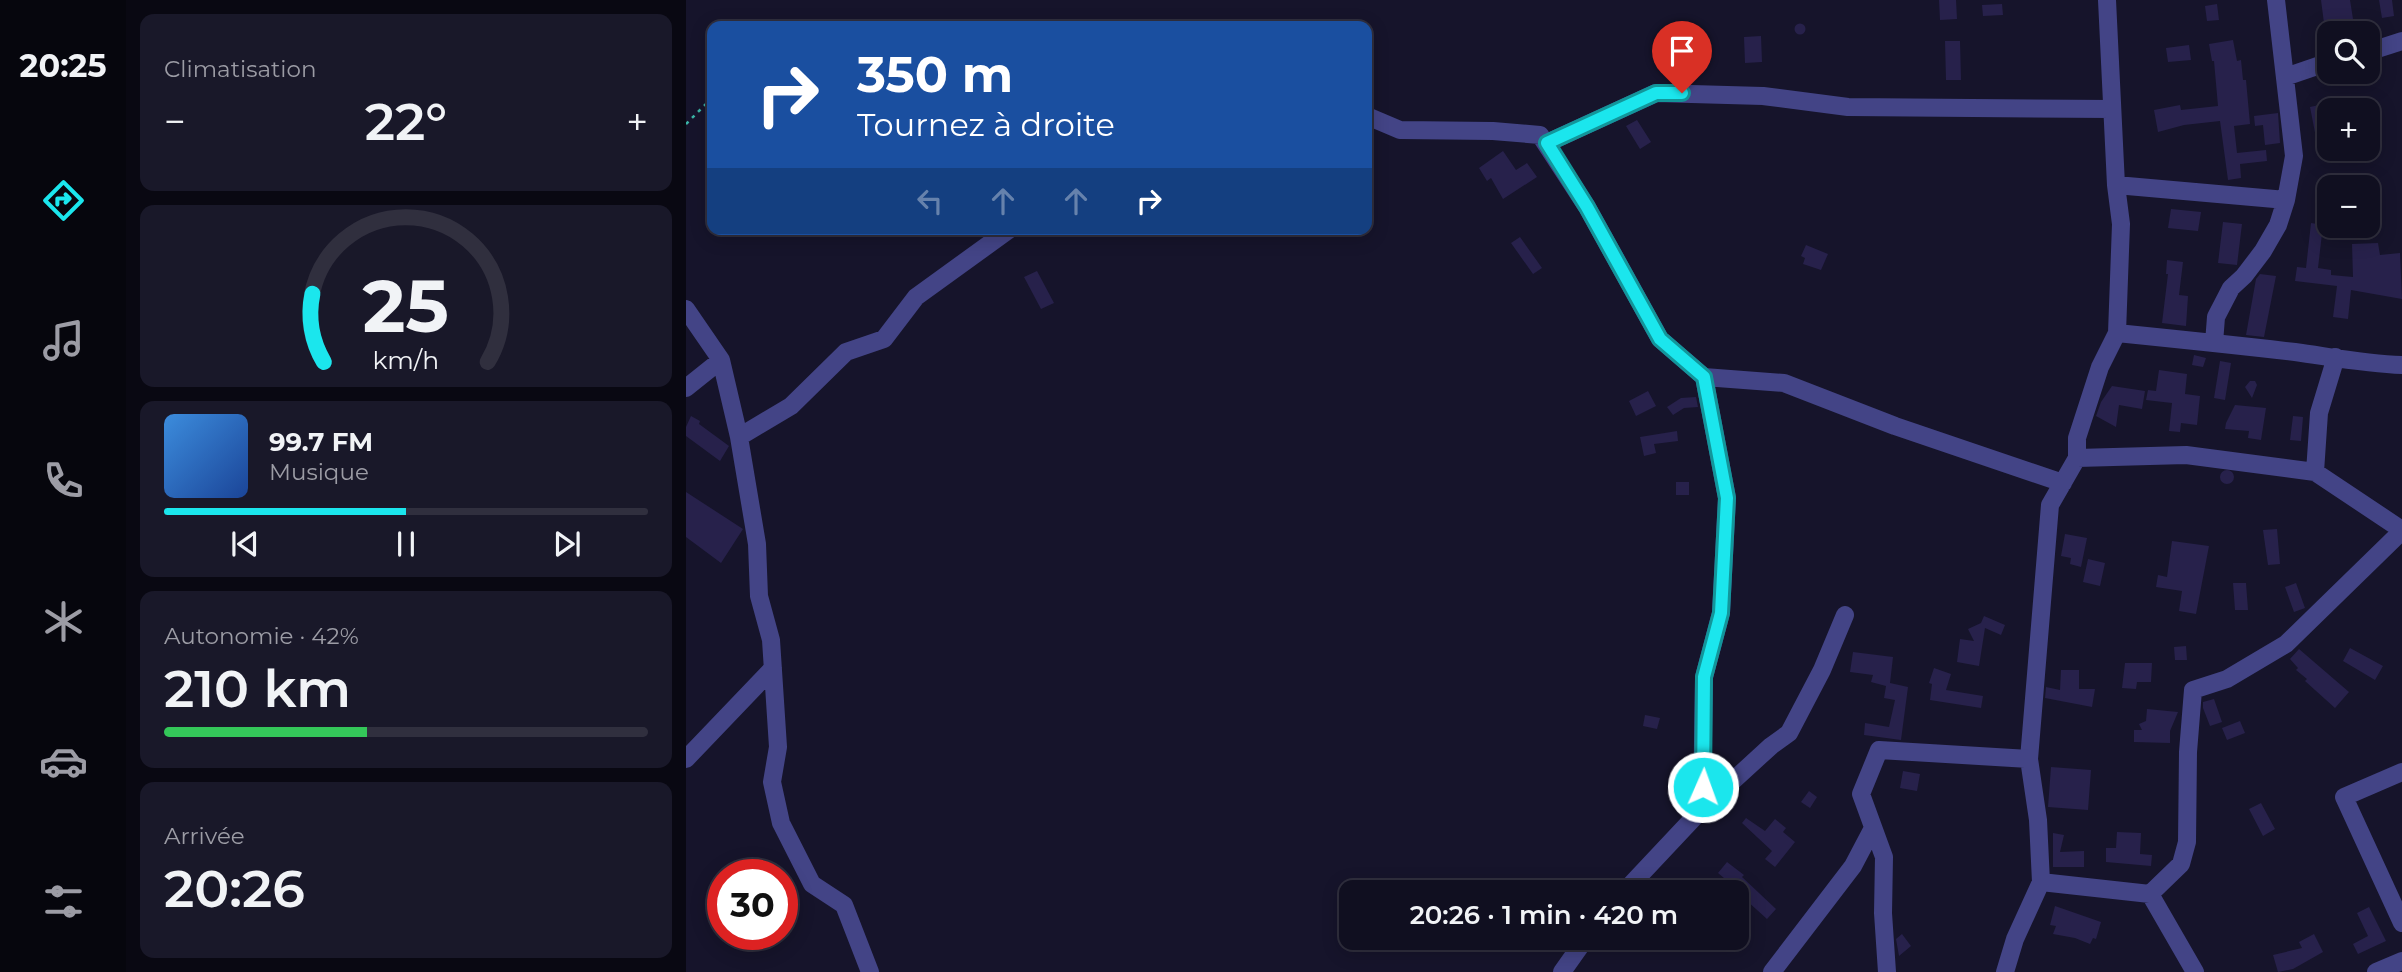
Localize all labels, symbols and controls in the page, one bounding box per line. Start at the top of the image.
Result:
pin [1652,21,1712,93]
map controls [2317,21,2380,238]
button: search [2317,21,2380,84]
icon: arrive [1663,32,1701,70]
text: 350 m [857,45,1013,104]
text: 20:25 [20,46,106,85]
icon: right [742,49,833,140]
text: Climatisation [164,55,316,83]
text: 22° [365,90,447,153]
text: − [164,98,186,145]
text: + [626,98,648,145]
button: + [2317,98,2380,161]
text: Tournez à droite [857,105,1115,144]
button: − [2317,175,2380,238]
icon: directions [39,176,88,225]
icon: left [911,182,949,220]
icon: ahead [984,182,1022,220]
icon: ahead [1057,182,1095,220]
icon: right [1130,182,1168,220]
text: 25 [363,262,449,350]
icon: music [39,316,88,365]
text: km/h [373,344,439,374]
text: 99.7 FM [269,426,373,458]
icon: phone [39,456,88,505]
text: Musique [269,458,369,486]
icon: previous [226,525,264,563]
icon: pause [387,525,425,563]
icon: next [548,525,586,563]
icon: climate [39,597,88,646]
text: Autonomie · 42% [164,622,359,650]
text: 210 km [164,657,351,720]
icon: car [39,737,88,786]
position arrow [1666,750,1740,824]
text: Arrivée [164,822,245,850]
text: 20:26 [164,857,305,920]
speed limit sign: 30 [707,859,798,950]
icon: filters [39,877,88,926]
text: 20:26 · 1 min · 420 m [1410,899,1678,931]

